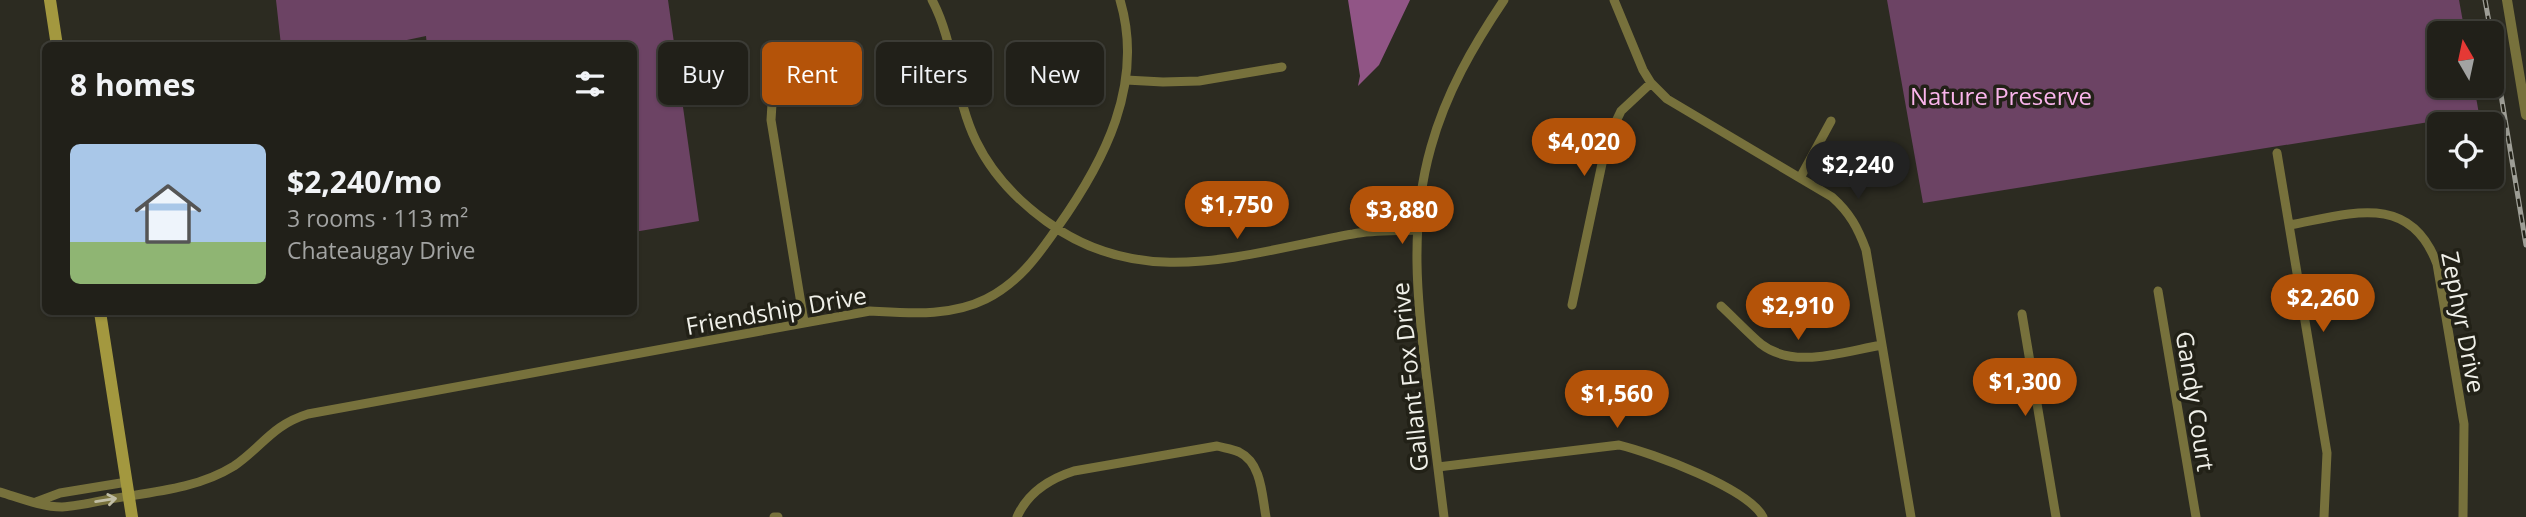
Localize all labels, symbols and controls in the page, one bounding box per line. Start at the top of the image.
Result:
north arrow [2427,21,2504,98]
map controls [2427,21,2504,189]
chip: Buy [658,42,748,105]
chip: Rent [762,42,862,105]
chip: Filters [876,42,992,105]
chip: New [1006,42,1104,105]
text: 8 homes [70,64,195,105]
icon: filters [571,65,609,103]
park label: Nature Preserve [1910,79,2092,112]
button: locate [2427,112,2504,189]
pin: $4,020 [1527,118,1641,178]
text: $4,020 [1548,125,1620,157]
pin: $2,240 [1801,142,1915,201]
text: $2,240 [1822,148,1894,180]
text: $2,240/mo [287,161,442,202]
icon: home [126,172,210,256]
pin: $1,750 [1180,182,1294,241]
pin: $3,880 [1345,187,1459,246]
text: $1,750 [1201,188,1273,220]
text: $3,880 [1366,193,1438,225]
text: 3 rooms · 113 m² [287,202,468,234]
text: Chateaugay Drive [287,234,475,266]
street label: Zephyr Drive [2434,248,2494,396]
pin: $2,260 [2266,274,2380,334]
street label: Friendship Drive [683,278,869,342]
street label: Gallant Fox Drive [1383,281,1435,473]
text: $2,260 [2287,281,2359,313]
pin: $2,910 [1741,282,1855,342]
text: $2,910 [1762,289,1834,321]
street label: Gandy Court [2169,329,2223,473]
pin: $1,300 [1968,358,2082,418]
text: $1,300 [1989,365,2061,397]
pin: $1,560 [1560,370,1674,430]
text: $1,560 [1581,377,1653,409]
one-way arrow [94,493,117,506]

